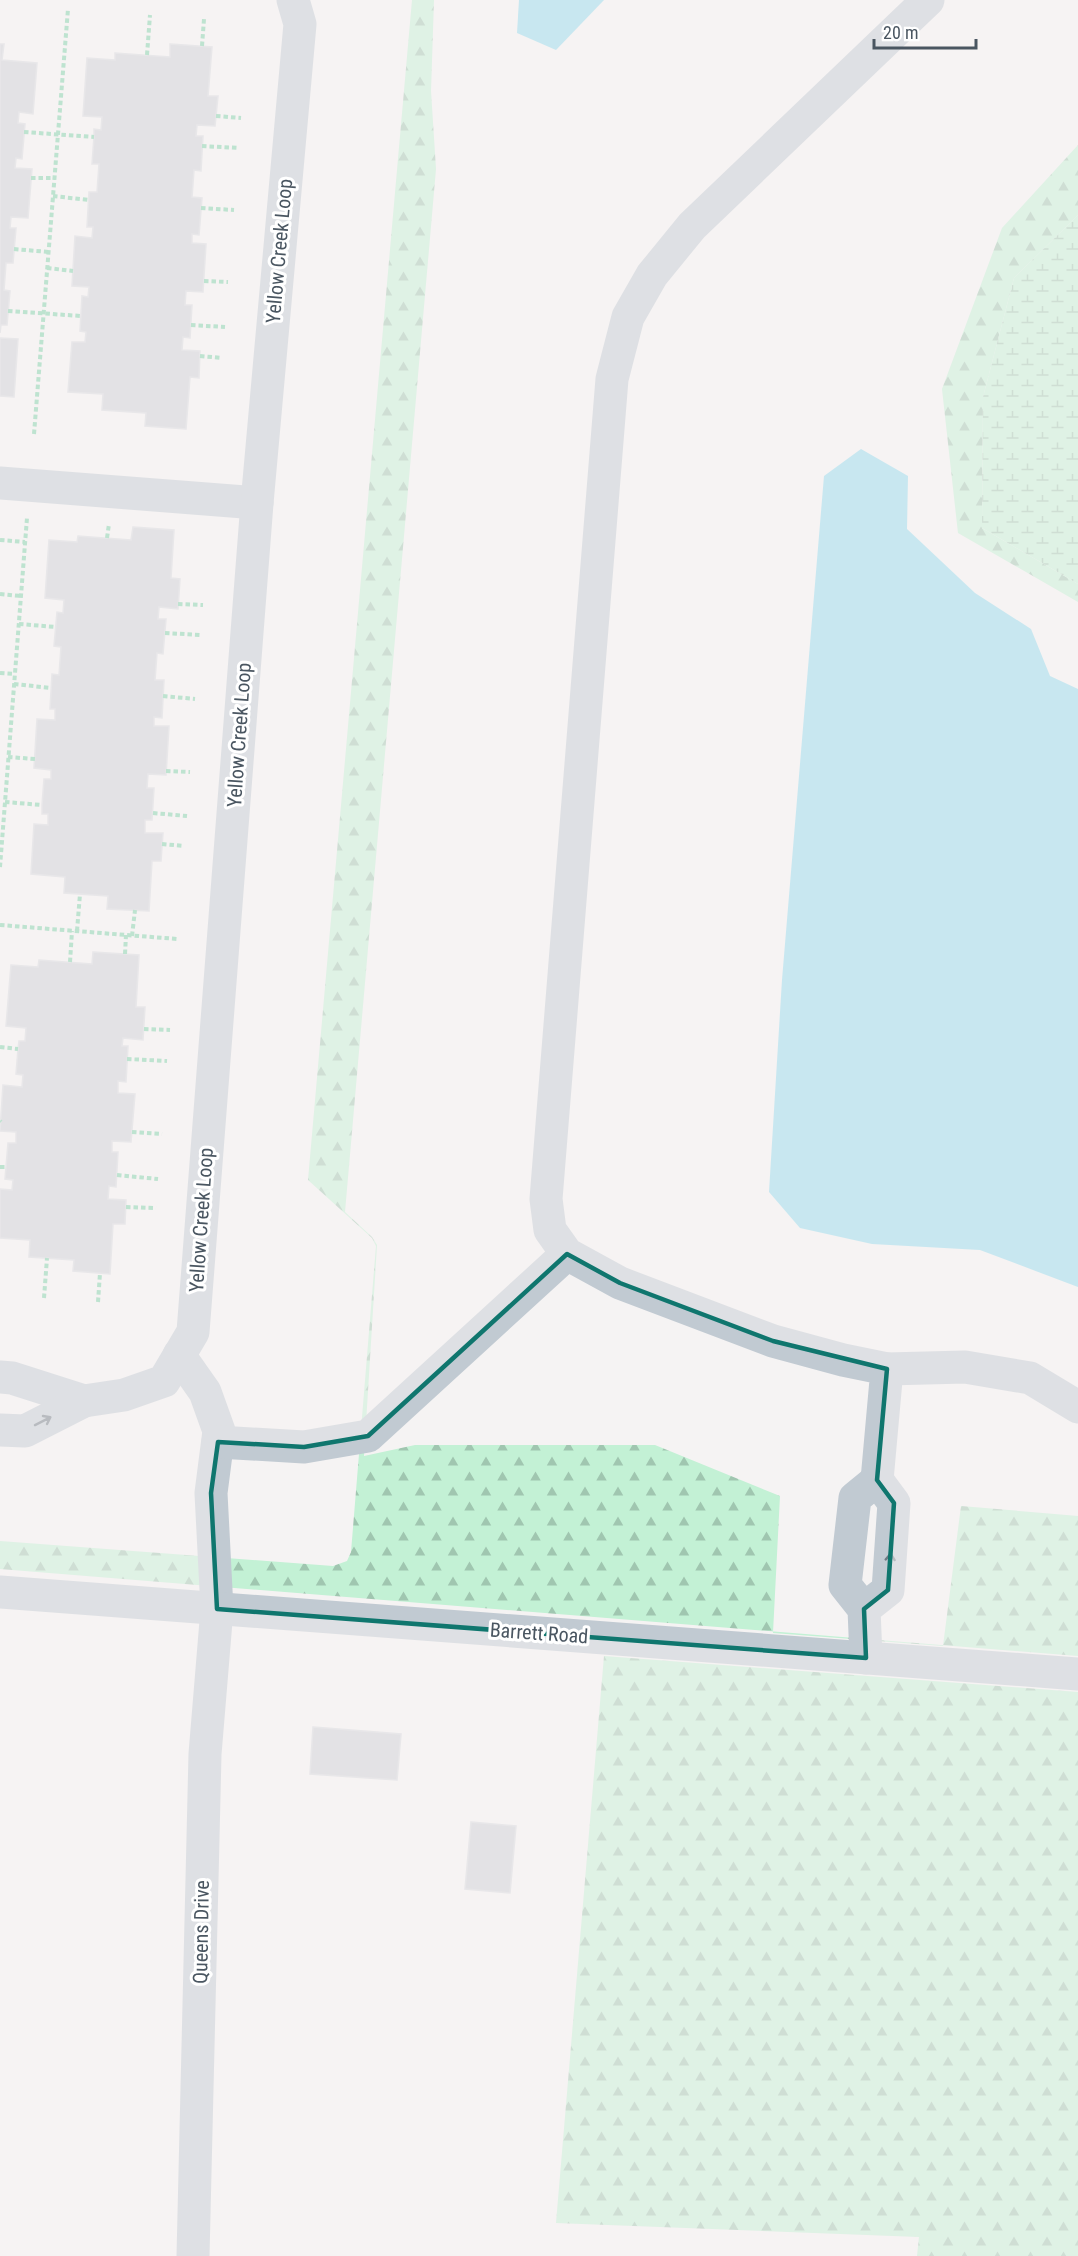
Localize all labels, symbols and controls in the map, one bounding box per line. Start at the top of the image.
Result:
scale bar [874,12,976,50]
text: 20 m [883,22,918,43]
street label: Yellow Creek Loop [261,178,297,324]
street label: Yellow Creek Loop [222,662,256,808]
street label: Yellow Creek Loop [184,1147,218,1293]
one-way arrow [34,1415,52,1427]
one-way arrow [885,1553,896,1573]
street label: Barrett Road [489,1618,589,1648]
street label: Queens Drive [188,1880,214,1984]

